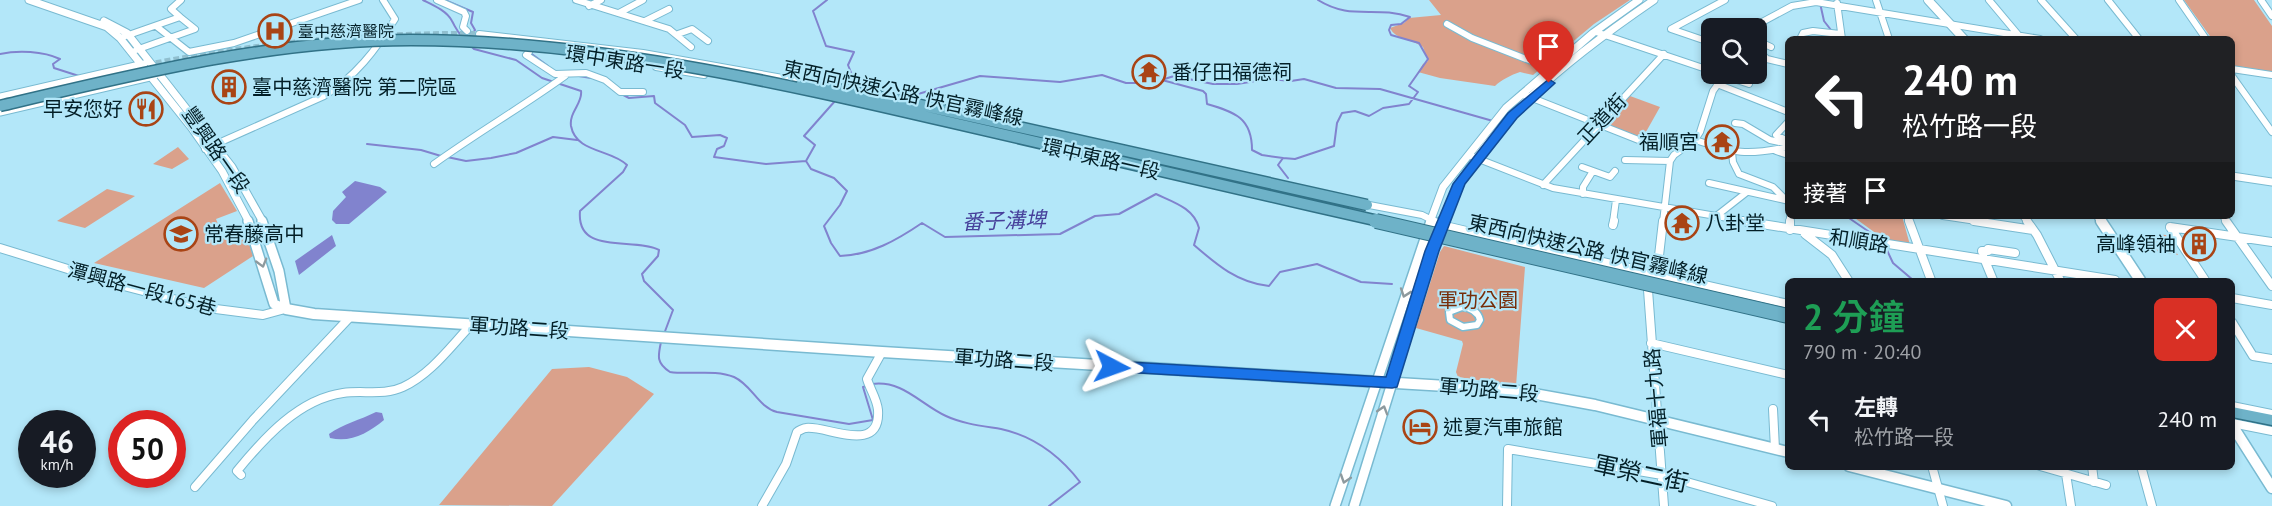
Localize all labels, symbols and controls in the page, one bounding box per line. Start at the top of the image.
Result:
hospital icon: 臺中慈濟醫院 [257,13,293,49]
map controls [1701,18,1767,84]
button: search [1701,18,1767,84]
place label: 臺中慈濟醫院 [298,21,394,41]
pin [1523,21,1574,83]
icon: arrive [1532,30,1565,63]
street label: 環中東路一段 [564,40,686,84]
text: 240 m [1902,52,2018,107]
temple icon: 番仔田福德祠 [1131,54,1167,90]
street label: 東西向快速公路 快官霧峰線 [780,55,1026,131]
place label: 番仔田福德祠 [1172,59,1292,85]
icon: left [1803,60,1881,138]
building icon: 臺中慈濟醫院 第二院區 [211,69,247,105]
place label: 臺中慈濟醫院 第二院區 [252,74,457,100]
street label: 正道街 [1572,88,1632,150]
restaurant icon: 早安您好 [128,91,164,127]
place label: 早安您好 [43,96,123,122]
street label: 豐興路一段 [177,102,255,198]
text: 松竹路一段 [1902,109,2037,143]
temple icon: 福順宮 [1704,124,1740,160]
place label: 福順宮 [1639,129,1699,155]
street label: 環中東路一段 [1040,133,1162,185]
icon: arrive [1859,174,1892,207]
text: 接著 [1803,179,1847,207]
water label: 番子溝埤 [962,205,1049,235]
temple icon: 八卦堂 [1664,205,1700,241]
street label: 東西向快速公路 快官霧峰線 [1466,209,1710,289]
place label: 八卦堂 [1705,210,1765,236]
school or university icon: 常春藤高中 [163,216,199,252]
place label: 常春藤高中 [204,221,304,247]
street label: 和順路 [1827,223,1891,259]
building icon: 高峰領袖 [2181,226,2217,262]
place label: 高峰領袖 [2096,231,2176,257]
street label: 潭興路一段165巷 [65,257,219,321]
one-way arrow [255,257,267,268]
one-way arrow [1400,287,1412,298]
park label: 軍功公園 [1438,287,1518,313]
text: 2 分鐘 [1803,293,1905,340]
button: close [2154,298,2217,361]
street label: 軍功路二段 [468,312,570,344]
position arrow [1080,335,1144,399]
text: 790 m · 20:40 [1803,339,1921,365]
street label: 軍功路二段 [953,344,1055,376]
street label: 軍福十九路 [1639,347,1673,449]
street label: 軍功路二段 [1438,373,1540,407]
text: 左轉 [1854,393,1898,421]
icon: left [1803,403,1836,436]
one-way arrow [1376,405,1389,416]
text: 240 m [2157,405,2217,433]
hotel icon: 述夏汽車旅館 [1402,409,1438,445]
speed limit sign: 50 [108,410,186,488]
place label: 述夏汽車旅館 [1443,414,1563,440]
text: 46 [40,422,74,461]
text: 松竹路一段 [1854,424,1954,450]
street label: 軍榮二街 [1591,448,1691,499]
text: km/h [41,455,73,474]
one-way arrow [1340,473,1352,484]

